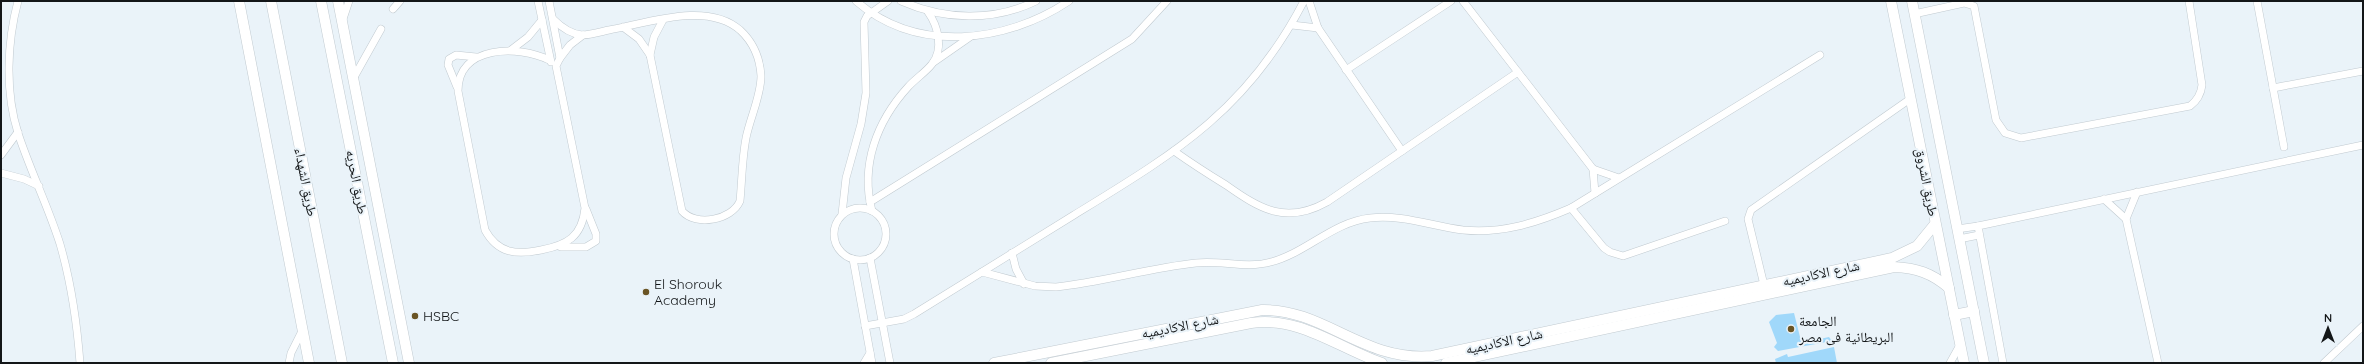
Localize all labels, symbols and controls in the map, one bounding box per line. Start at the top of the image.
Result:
street label: طريق الشهداء [290,146,321,218]
street label: طريق الشروق [1911,146,1942,218]
street label: طريق الحريه [341,148,372,216]
street label: شارع الاكاديميه [1781,256,1861,291]
place label: El Shorouk Academy [654,275,722,309]
marker: El Shorouk Academy [641,287,651,297]
place label: HSBC [423,307,459,325]
north arrow [2308,308,2348,348]
street label: شارع الاكاديميه [1140,310,1220,343]
marker: HSBC [410,311,420,321]
text: N [2324,311,2332,325]
place label: الجامعة البريطانية فى مصر [1798,312,1894,346]
street label: شارع الاكاديميه [1464,324,1544,359]
marker: الجامعة البريطانية فى مصر [1786,324,1796,334]

